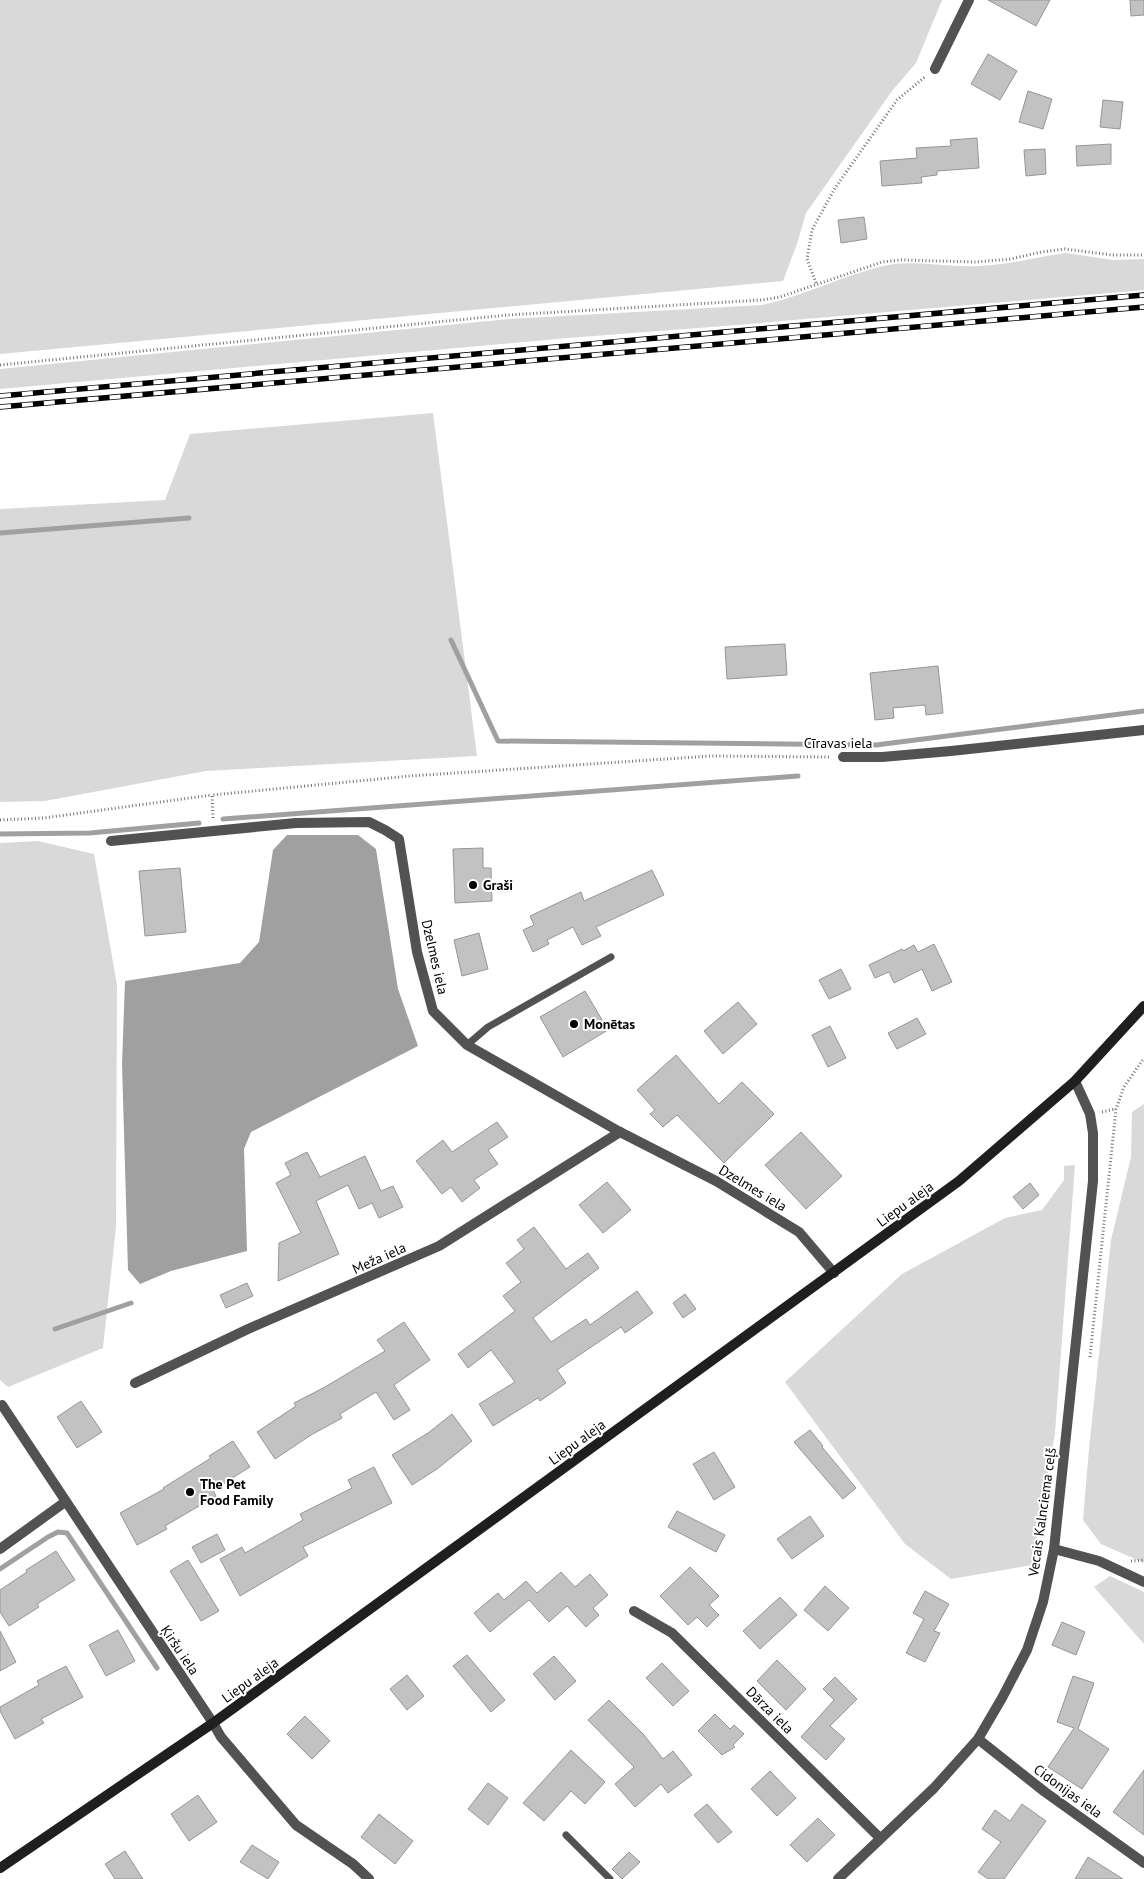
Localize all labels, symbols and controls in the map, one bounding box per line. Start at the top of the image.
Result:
street label: Cīravas iela [804,734,872,752]
place label: Graši [483,876,513,894]
marker: Graši [467,879,479,891]
street label: Dzelmes iela [418,918,452,996]
place label: Monētas [584,1015,635,1033]
marker: Monētas [568,1018,580,1030]
street label: Dzelmes iela [716,1161,790,1215]
street label: Liepu aleja [873,1177,937,1231]
street label: Meža iela [349,1238,409,1278]
street label: Liepu aleja [545,1415,609,1469]
street label: Vecais Kalnciema ceļš [1024,1446,1060,1579]
place label: The Pet Food Family [200,1475,273,1509]
marker: The Pet Food Family [184,1486,196,1498]
street label: Ķiršu iela [157,1622,203,1678]
street label: Liepu aleja [218,1653,282,1707]
street label: Dārza iela [743,1683,798,1738]
street label: Cidonijas iela [1030,1760,1106,1822]

